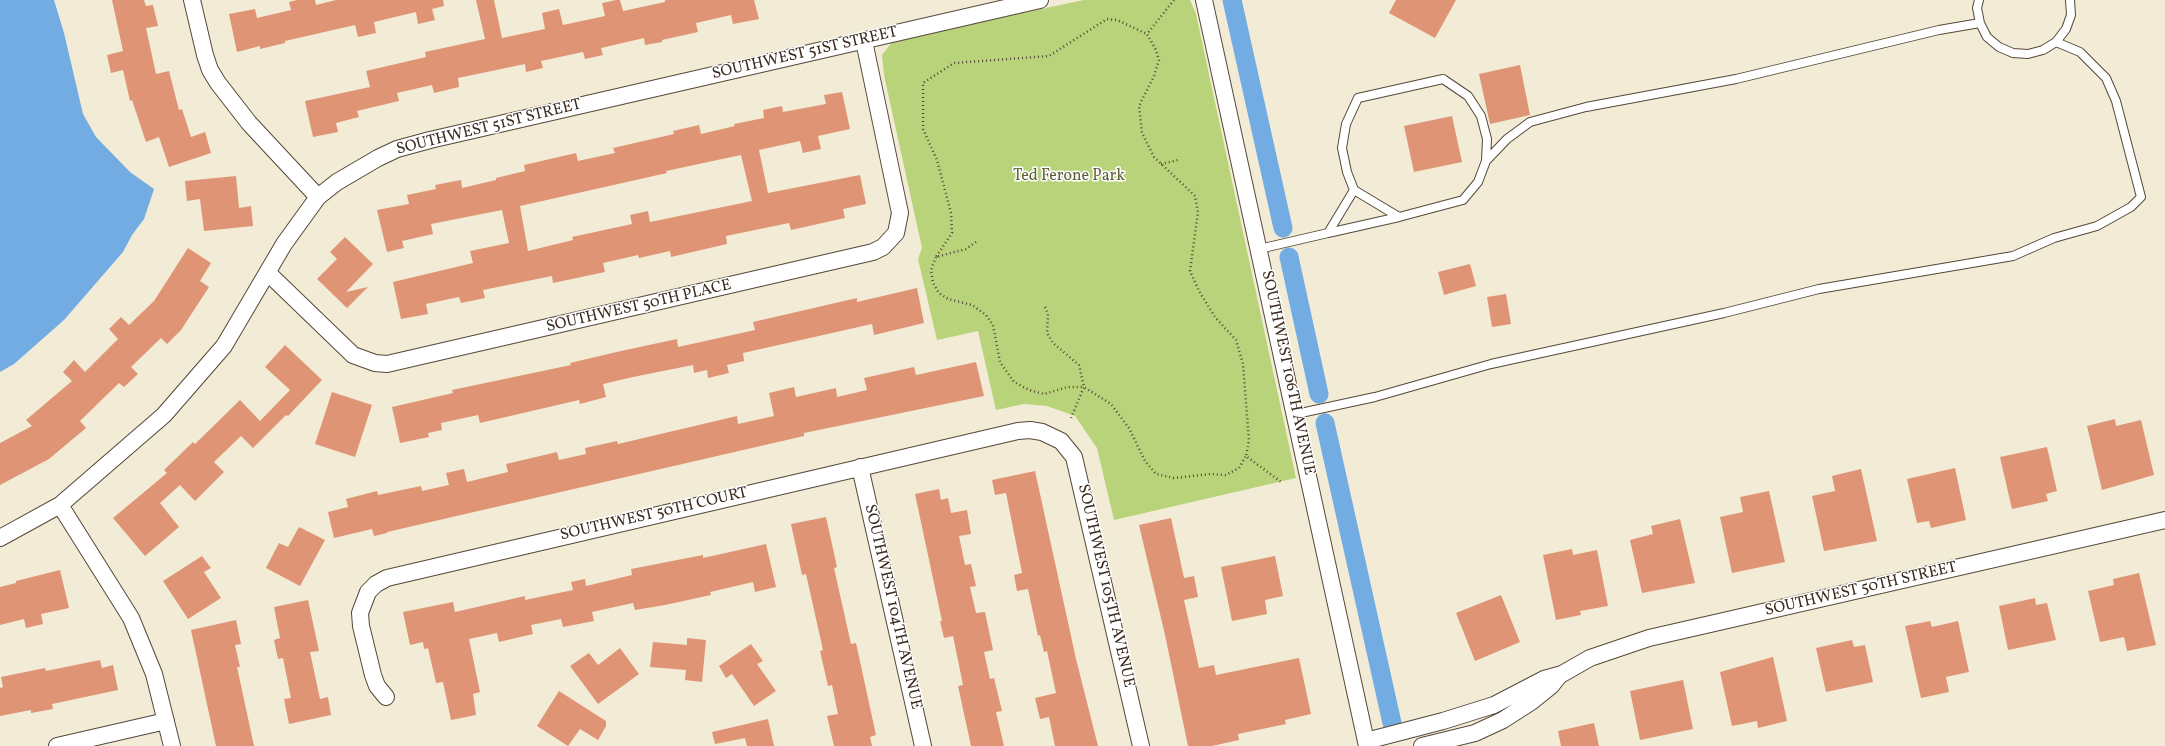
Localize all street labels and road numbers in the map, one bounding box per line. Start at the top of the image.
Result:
street label: SOUTHWEST 51ST STREET [710,23,900,85]
street label: SOUTHWEST 51ST STREET [395,96,583,160]
street label: SOUTHWEST 106TH AVENUE [1256,269,1318,477]
street label: SOUTHWEST 50TH PLACE [545,276,733,338]
street label: SOUTHWEST 105TH AVENUE [1072,482,1138,690]
street label: SOUTHWEST 50TH COURT [558,484,750,546]
street label: SOUTHWEST 104TH AVENUE [859,503,925,711]
street label: SOUTHWEST 50TH STREET [1763,559,1959,621]

